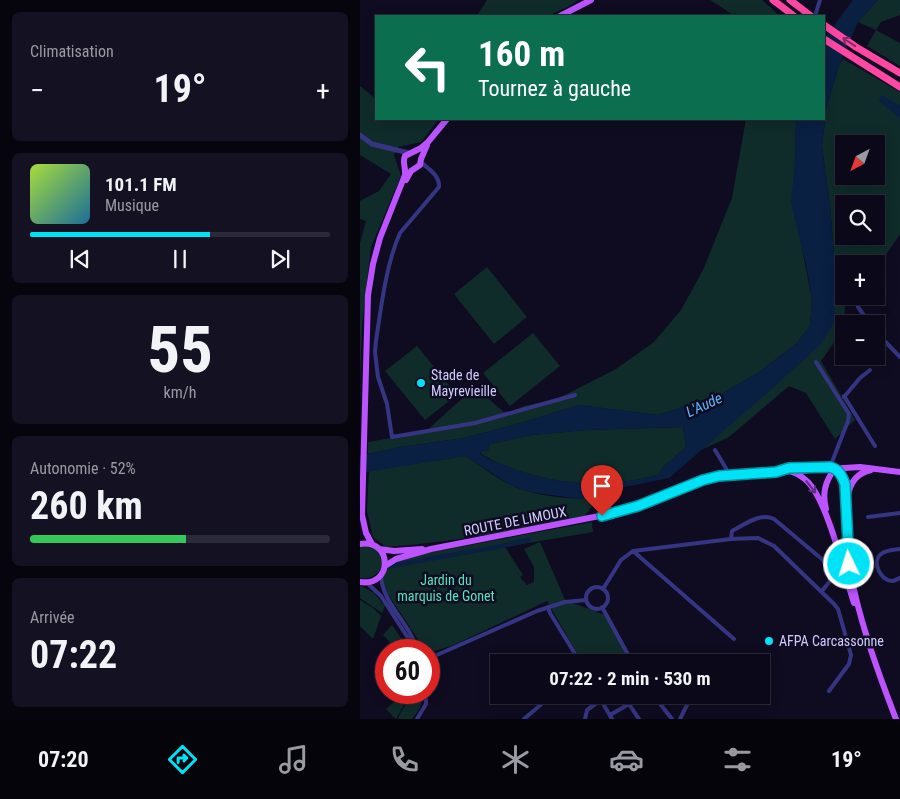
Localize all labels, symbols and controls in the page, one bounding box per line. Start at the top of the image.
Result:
text: 160 m [478,34,565,75]
icon: left [395,35,460,100]
one-way arrow [842,37,856,47]
text: Climatisation [30,42,114,61]
text: 19° [153,67,207,111]
text: − [30,74,44,107]
text: + [316,74,330,107]
text: Tournez à gauche [478,76,631,101]
north arrow [835,135,885,185]
map controls [835,135,885,365]
text: 101.1 FM [105,173,177,196]
button: search [835,195,885,245]
text: Musique [105,196,159,215]
icon: previous [66,245,94,273]
icon: pause [166,245,194,273]
icon: next [266,245,294,273]
button: + [835,255,885,305]
text: 55 [147,312,213,388]
button: − [835,315,885,365]
place label: Stade de Mayrevieille [431,367,497,399]
marker: Stade de Mayrevieille [415,377,427,389]
text: km/h [164,383,196,402]
water label: L'Aude [683,389,725,421]
text: Autonomie · 52% [30,459,136,478]
pin [581,465,623,516]
icon: arrive [588,472,616,500]
one-way arrow [806,480,816,494]
text: 260 km [30,484,143,528]
street label: ROUTE DE LIMOUX [462,503,568,539]
position arrow [822,537,874,589]
park label: Jardin du marquis de Gonet [397,572,495,604]
text: Arrivée [30,608,74,627]
text: 07:22 [30,633,117,677]
place label: AFPA Carcassonne [779,633,884,649]
marker: AFPA Carcassonne [763,635,775,647]
speed limit sign: 60 [375,639,440,704]
text: 07:22 · 2 min · 530 m [549,667,711,690]
icon: directions [165,742,200,777]
icon: music [276,742,311,777]
icon: phone [387,742,422,777]
icon: climate [498,742,533,777]
icon: car [609,742,644,777]
icon: filters [720,742,755,777]
text: 07:20 [38,747,89,772]
text: 19° [831,747,862,772]

